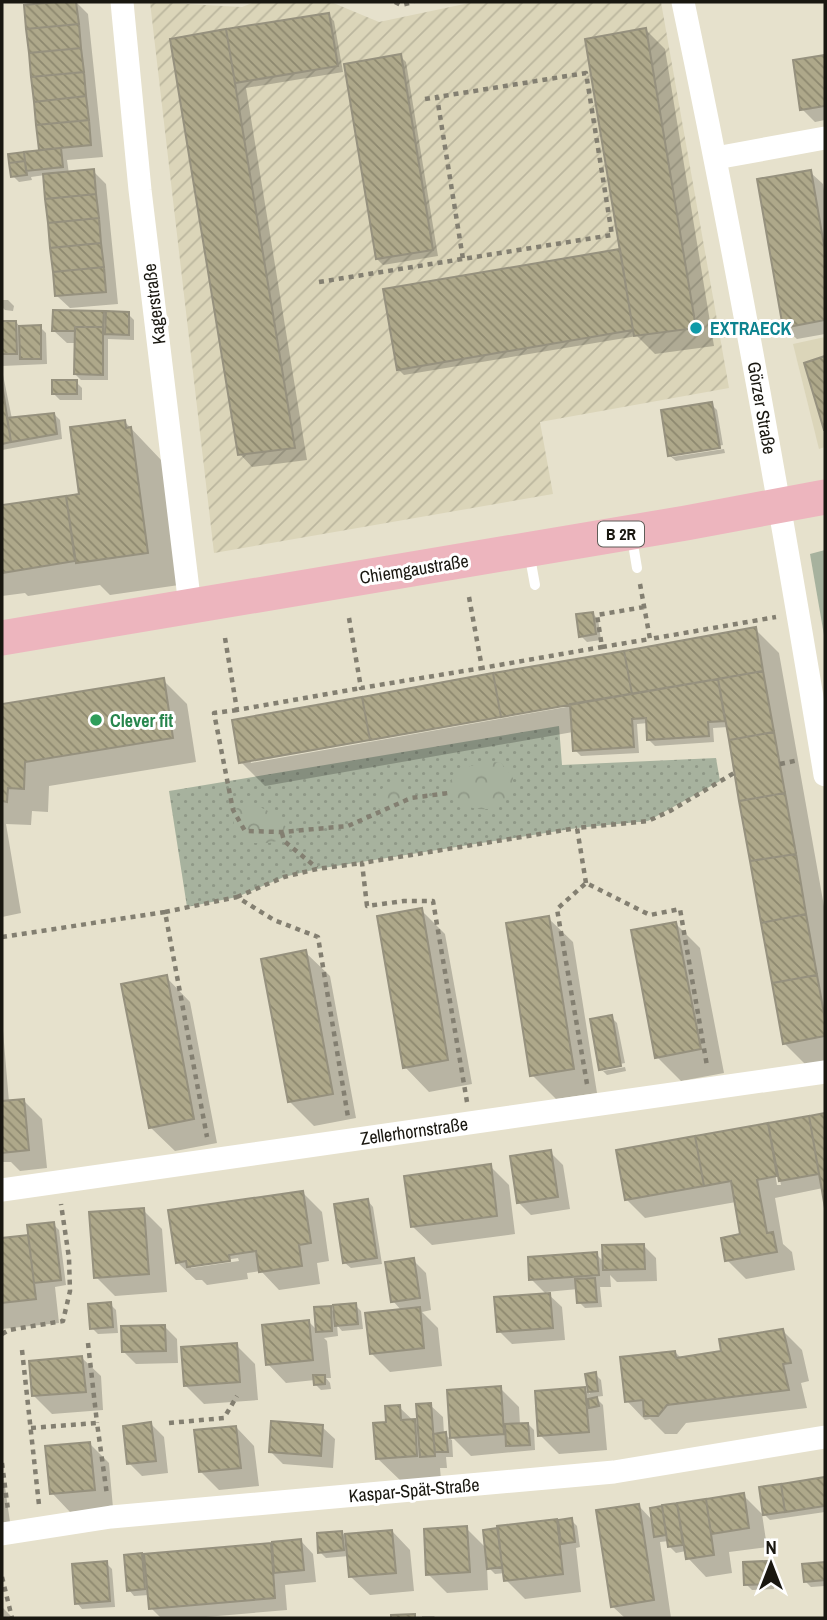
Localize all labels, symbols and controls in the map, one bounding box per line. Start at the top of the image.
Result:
street label: Kagerstraße [137,262,171,346]
place label: EXTRAECK [710,316,792,341]
marker: EXTRAECK [688,320,704,336]
street label: Görzer Straße [742,360,782,456]
road number: B 2R [598,522,644,547]
street label: Chiemgaustraße [358,548,470,590]
place label: Clever fit [110,708,173,733]
marker: Clever fit [88,712,104,728]
street label: Zellerhornstraße [359,1111,469,1151]
street label: Kaspar-Spät-Straße [348,1472,480,1508]
north arrow [736,1529,806,1599]
text: N [765,1534,777,1560]

